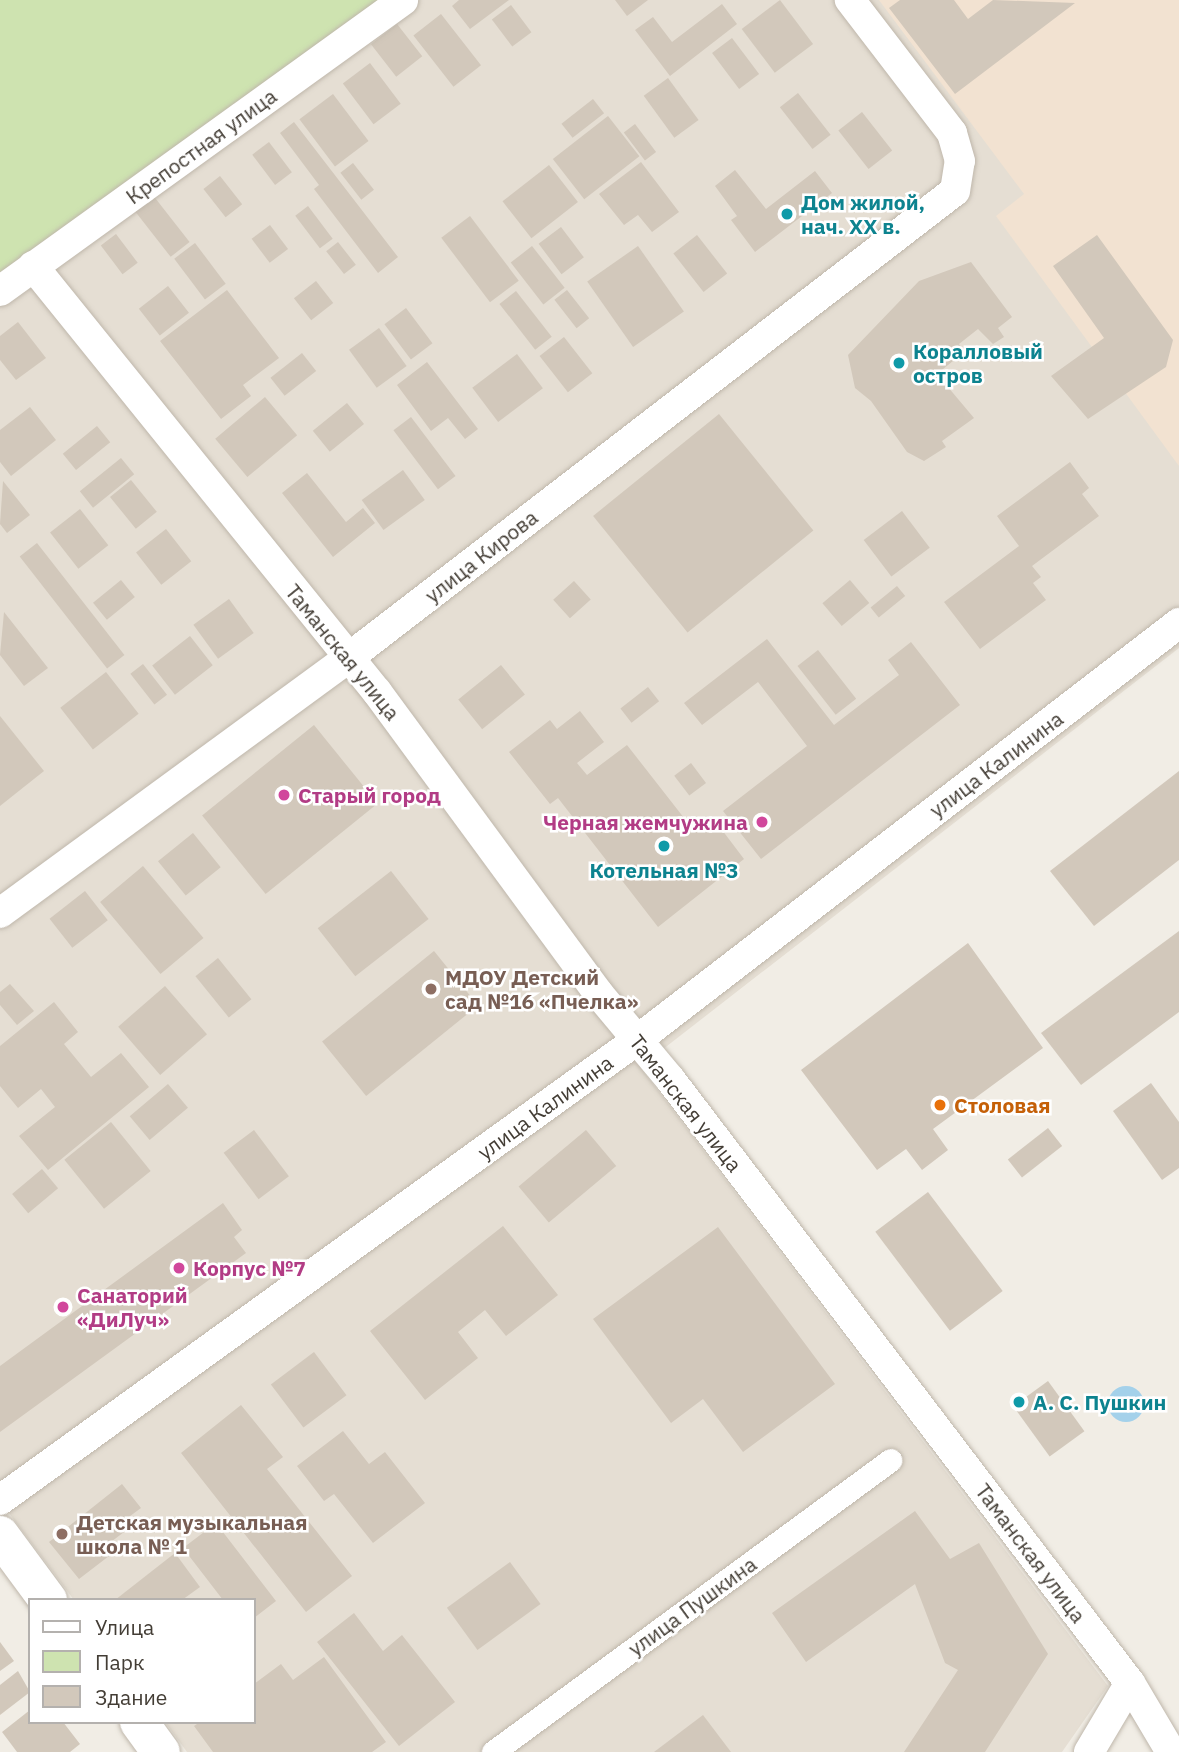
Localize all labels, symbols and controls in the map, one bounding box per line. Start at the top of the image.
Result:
street label: Крепостная улица [121,83,281,209]
place label: Дом жилой, нач. XX в. [801,189,925,239]
marker: Дом жилой, нач. XX в. [779,206,795,222]
place label: Коралловый остров [913,338,1043,388]
marker: Коралловый остров [891,355,907,371]
street label: улица Кирова [420,504,542,608]
street label: Таманская улица [281,579,405,725]
street label: улица Калинина [924,706,1068,822]
place label: Старый город [298,782,441,808]
marker: Старый город [276,787,292,803]
place label: Черная жемчужина [543,809,748,835]
marker: Черная жемчужина [754,814,770,830]
marker: Котельная №3 [656,838,672,854]
place label: Котельная №3 [589,857,739,883]
place label: МДОУ Детский сад №16 «Пчелка» [445,964,638,1014]
marker: МДОУ Детский сад №16 «Пчелка» [423,981,439,997]
street label: Таманская улица [625,1029,747,1177]
street label: улица Калинина [473,1050,617,1164]
place label: Столовая [954,1092,1051,1118]
marker: Столовая [932,1097,948,1113]
place label: Корпус №7 [193,1255,306,1281]
marker: Корпус №7 [171,1260,187,1276]
place label: Санаторий «ДиЛуч» [77,1282,188,1332]
marker: Санаторий «ДиЛуч» [55,1299,71,1315]
place label: А. С. Пушкин [1033,1389,1166,1415]
marker: А. С. Пушкин [1011,1394,1027,1410]
street label: Таманская улица [971,1479,1091,1627]
place label: Детская музыкальная школа № 1 [76,1509,308,1559]
marker: Детская музыкальная школа № 1 [54,1526,70,1542]
street label: улица Пушкина [623,1551,761,1661]
legend [28,1598,256,1724]
text: Улица [95,1613,154,1641]
text: Парк [95,1648,145,1676]
text: Здание [95,1683,167,1711]

